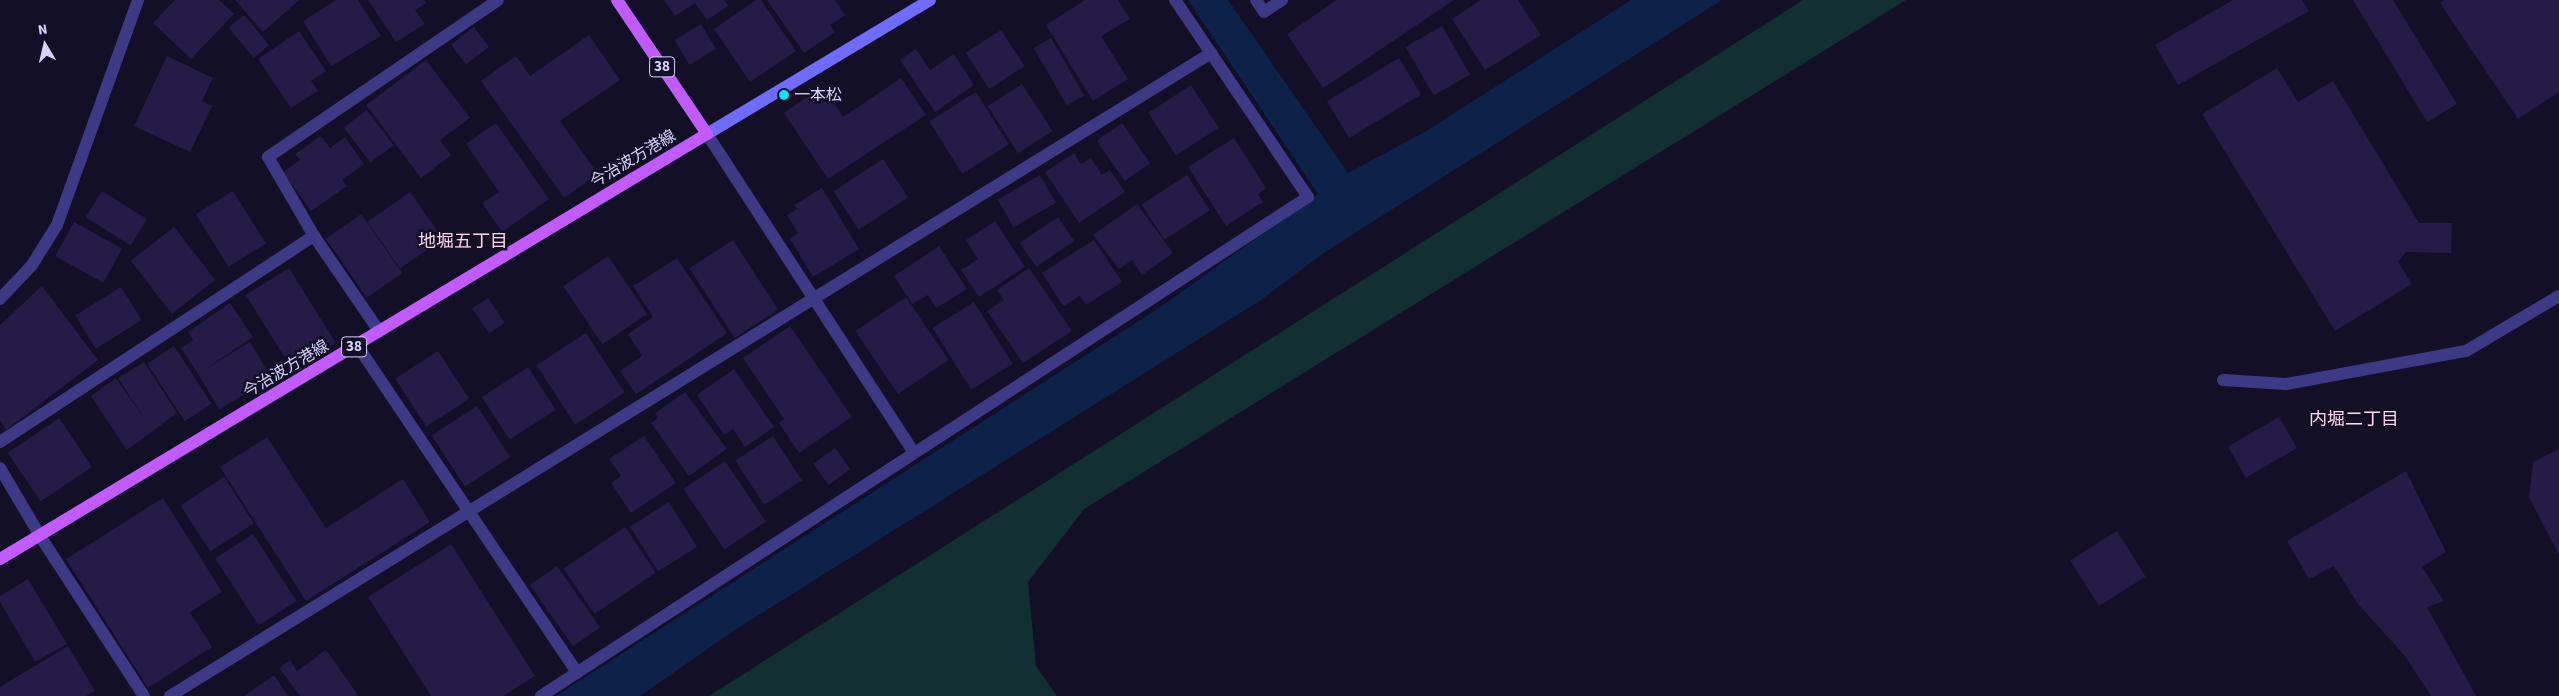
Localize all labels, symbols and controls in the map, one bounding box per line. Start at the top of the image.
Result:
north arrow [20,20,70,70]
text: N [36,20,49,41]
road number: 38 [648,54,676,80]
place label: 一本松 [794,85,842,105]
marker: 一本松 [778,89,790,101]
street label: 今治波方港線 [587,126,679,192]
district label: 地堀五丁目 [418,231,508,253]
road number: 38 [340,334,368,360]
street label: 今治波方港線 [240,336,332,402]
district label: 内堀二丁目 [2309,409,2399,431]

